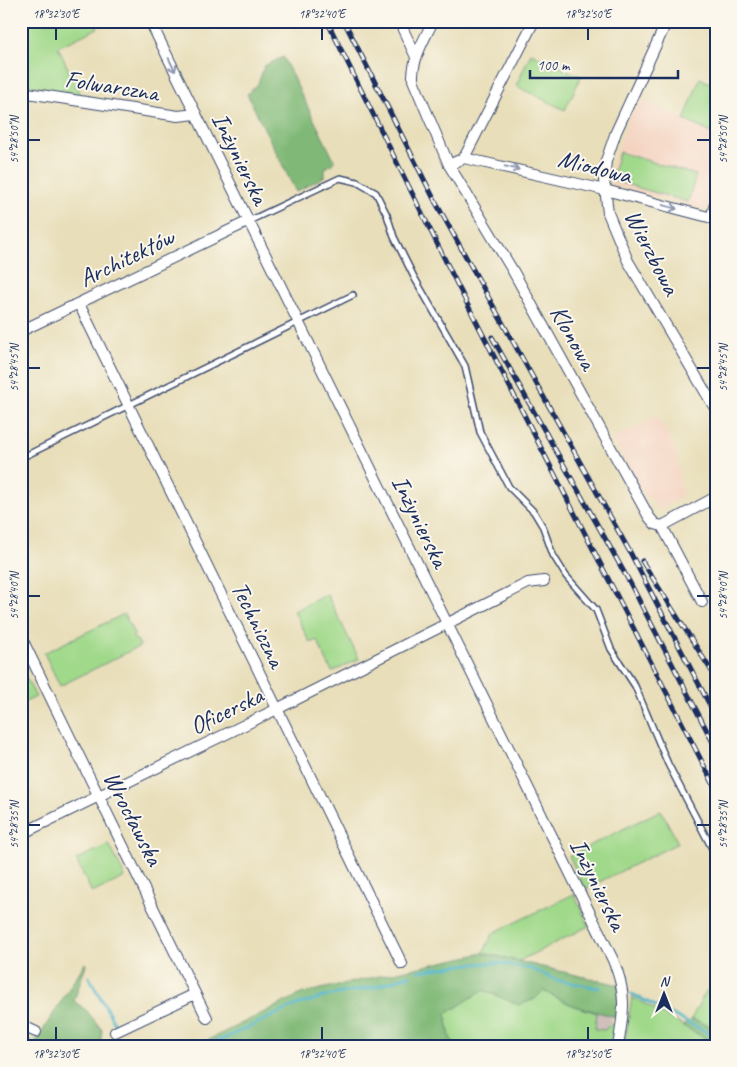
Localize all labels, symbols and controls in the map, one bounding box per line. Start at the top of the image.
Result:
text: 18°32'30"E [33,6,81,22]
text: 18°32'40"E [299,6,347,22]
text: 18°32'50"E [565,6,613,22]
scale bar [530,48,677,80]
text: 100 m [537,56,571,75]
one-way arrow [168,57,177,72]
street label: Folwarczna [63,63,164,110]
street label: Inżynierska [204,107,277,212]
text: 54°28'50"N [6,115,22,164]
text: 54°28'50"N [715,115,731,164]
street label: Miodowa [555,142,637,192]
one-way arrow [503,164,519,174]
one-way arrow [661,203,677,212]
street label: Wierzbowa [617,204,688,303]
street label: Architektów [74,220,181,295]
street label: Klonowa [542,300,605,378]
text: 54°28'45"N [6,343,22,392]
text: 54°28'45"N [715,343,731,392]
street label: Inżynierska [384,470,457,575]
text: 54°28'40"N [6,571,22,620]
text: 54°28'40"N [715,571,731,620]
street label: Techniczna [224,576,294,675]
street label: Oficerska [185,679,270,742]
street label: Wrocławska [96,766,171,873]
text: 54°28'35"N [6,800,22,849]
text: 54°28'35"N [715,800,731,849]
street label: Inżynierska [562,833,635,938]
north arrow [640,970,690,1020]
text: N [660,973,671,990]
text: 18°32'30"E [33,1046,81,1062]
text: 18°32'40"E [299,1046,347,1062]
text: 18°32'50"E [565,1046,613,1062]

